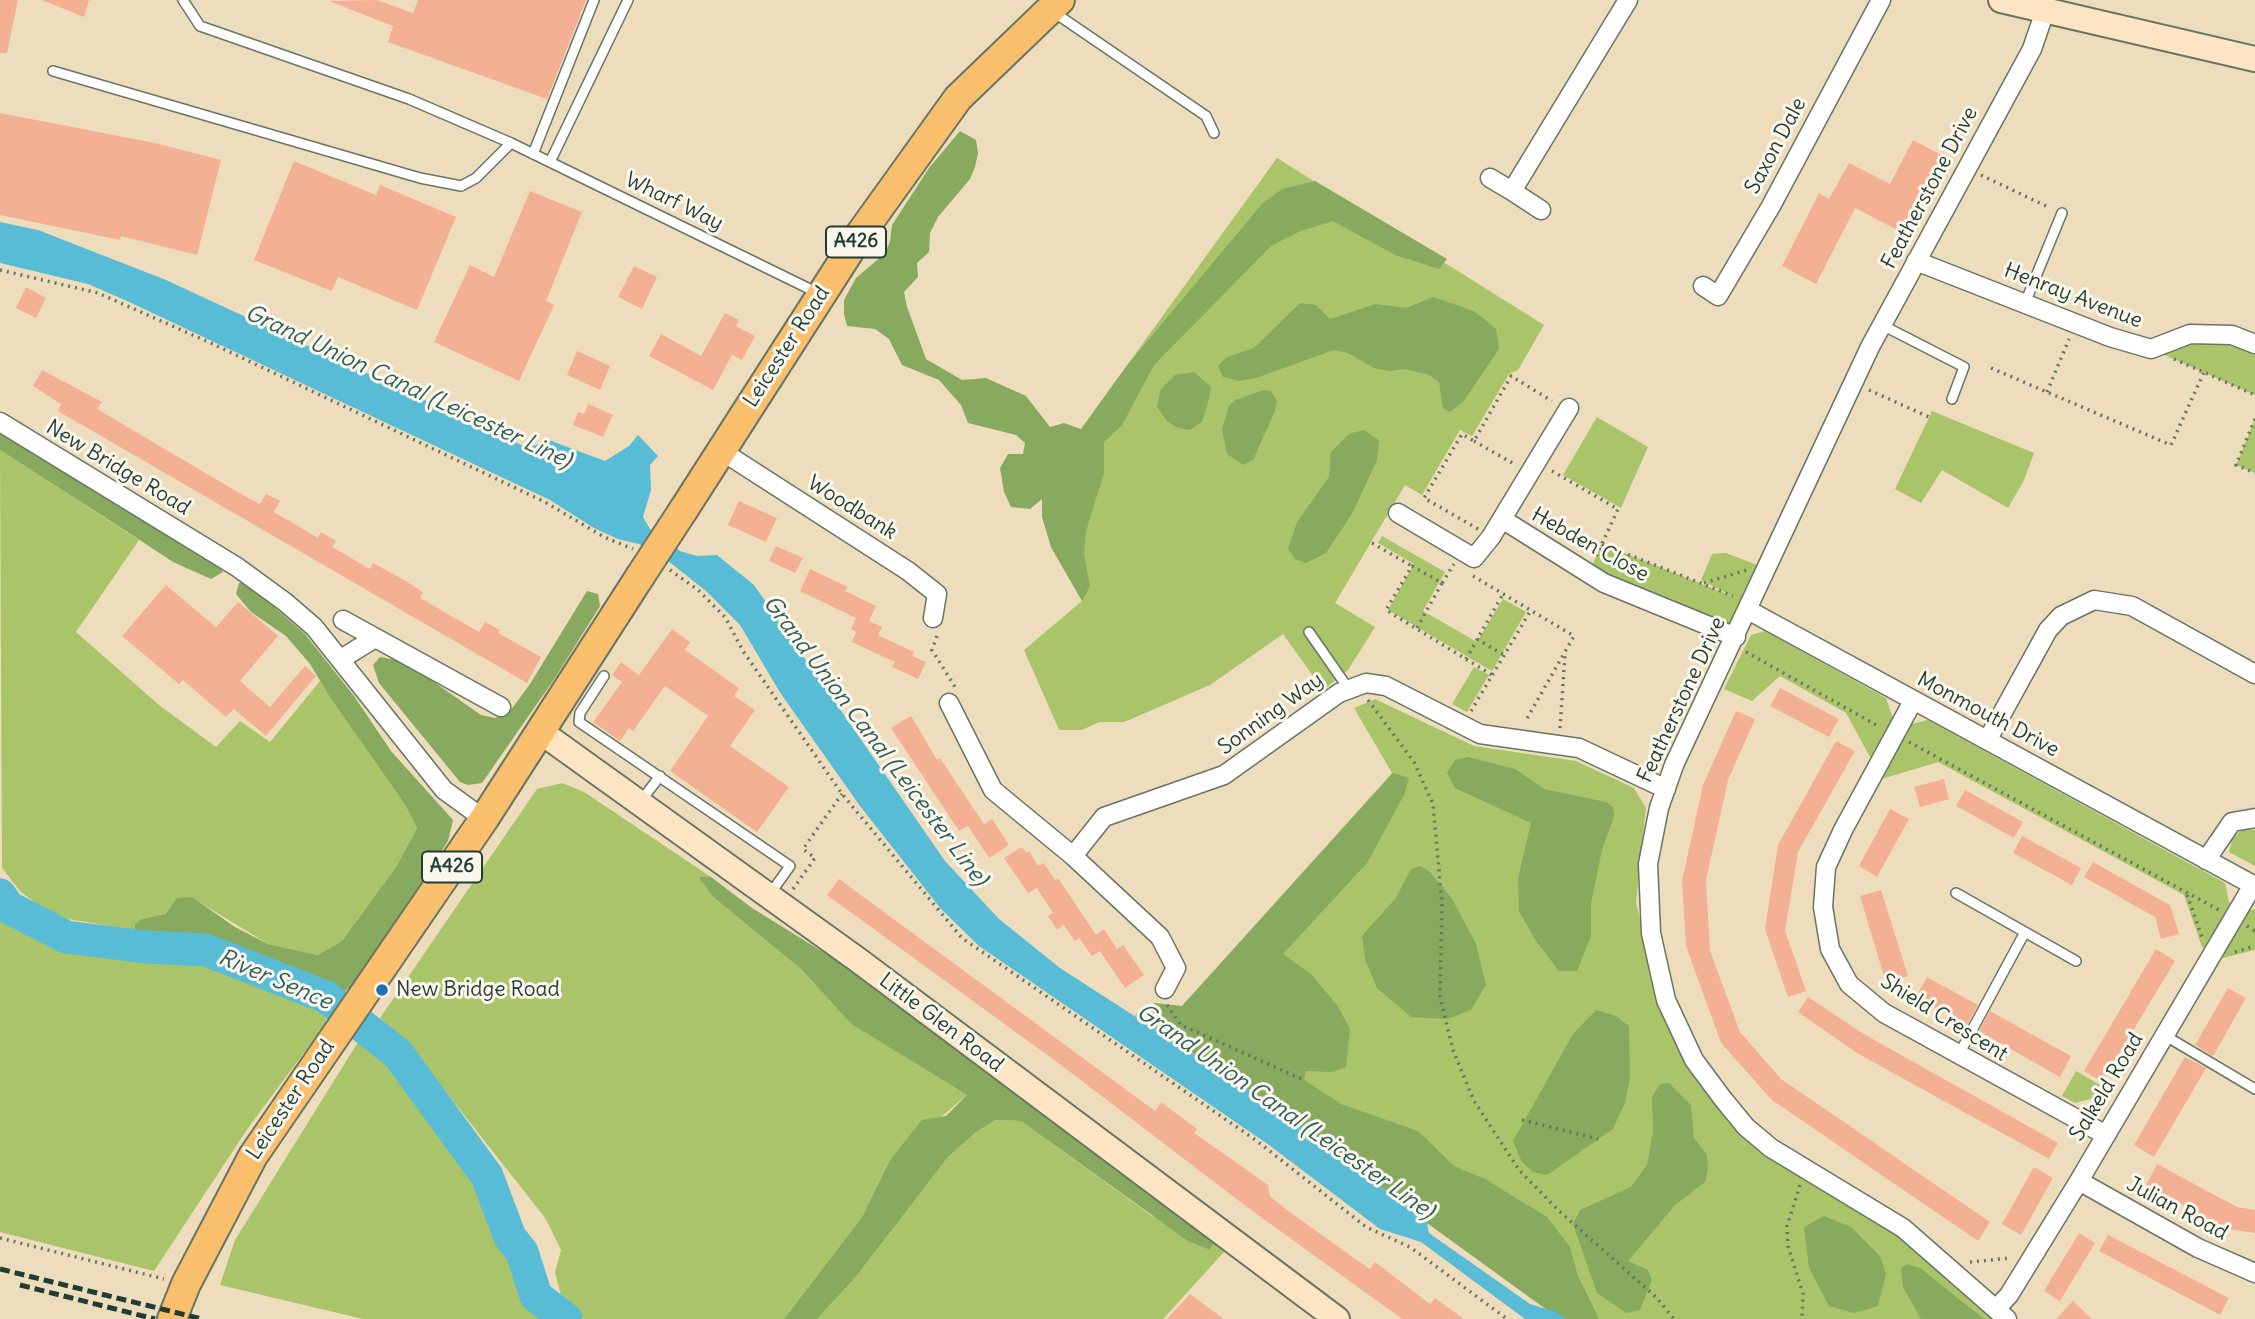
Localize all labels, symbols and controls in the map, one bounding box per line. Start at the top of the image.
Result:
street label: Saxon Dale [1740,94,1812,198]
street label: Featherstone Drive [1877,103,1983,273]
street label: Wharf Way [621,167,727,237]
road number: A426 [826,226,886,258]
street label: Henray Avenue [2000,258,2146,334]
street label: Leicester Road [739,282,835,412]
water label: Grand Union Canal (Leicester Line) [240,299,576,475]
street label: New Bridge Road [41,415,195,521]
street label: Woodbank [803,471,901,545]
street label: Hebden Close [1527,503,1653,587]
water label: Grand Union Canal (Leicester Line) [757,590,993,892]
street label: Featherstone Drive [1633,613,1731,787]
street label: Sonning Way [1214,667,1328,761]
street label: Monmouth Drive [1913,667,2063,763]
road number: A426 [422,852,482,882]
water label: River Sence [214,944,336,1016]
street label: Little Glen Road [874,968,1008,1078]
street label: Shield Crescent [1876,969,2012,1067]
place label: New Bridge Road [396,977,560,1003]
marker: New Bridge Road [374,982,390,998]
water label: Grand Union Canal (Leicester Line) [1131,998,1439,1226]
street label: Salkeld Road [2065,1028,2149,1146]
street label: Leicester Road [242,1035,340,1165]
street label: Julian Road [2122,1172,2232,1246]

